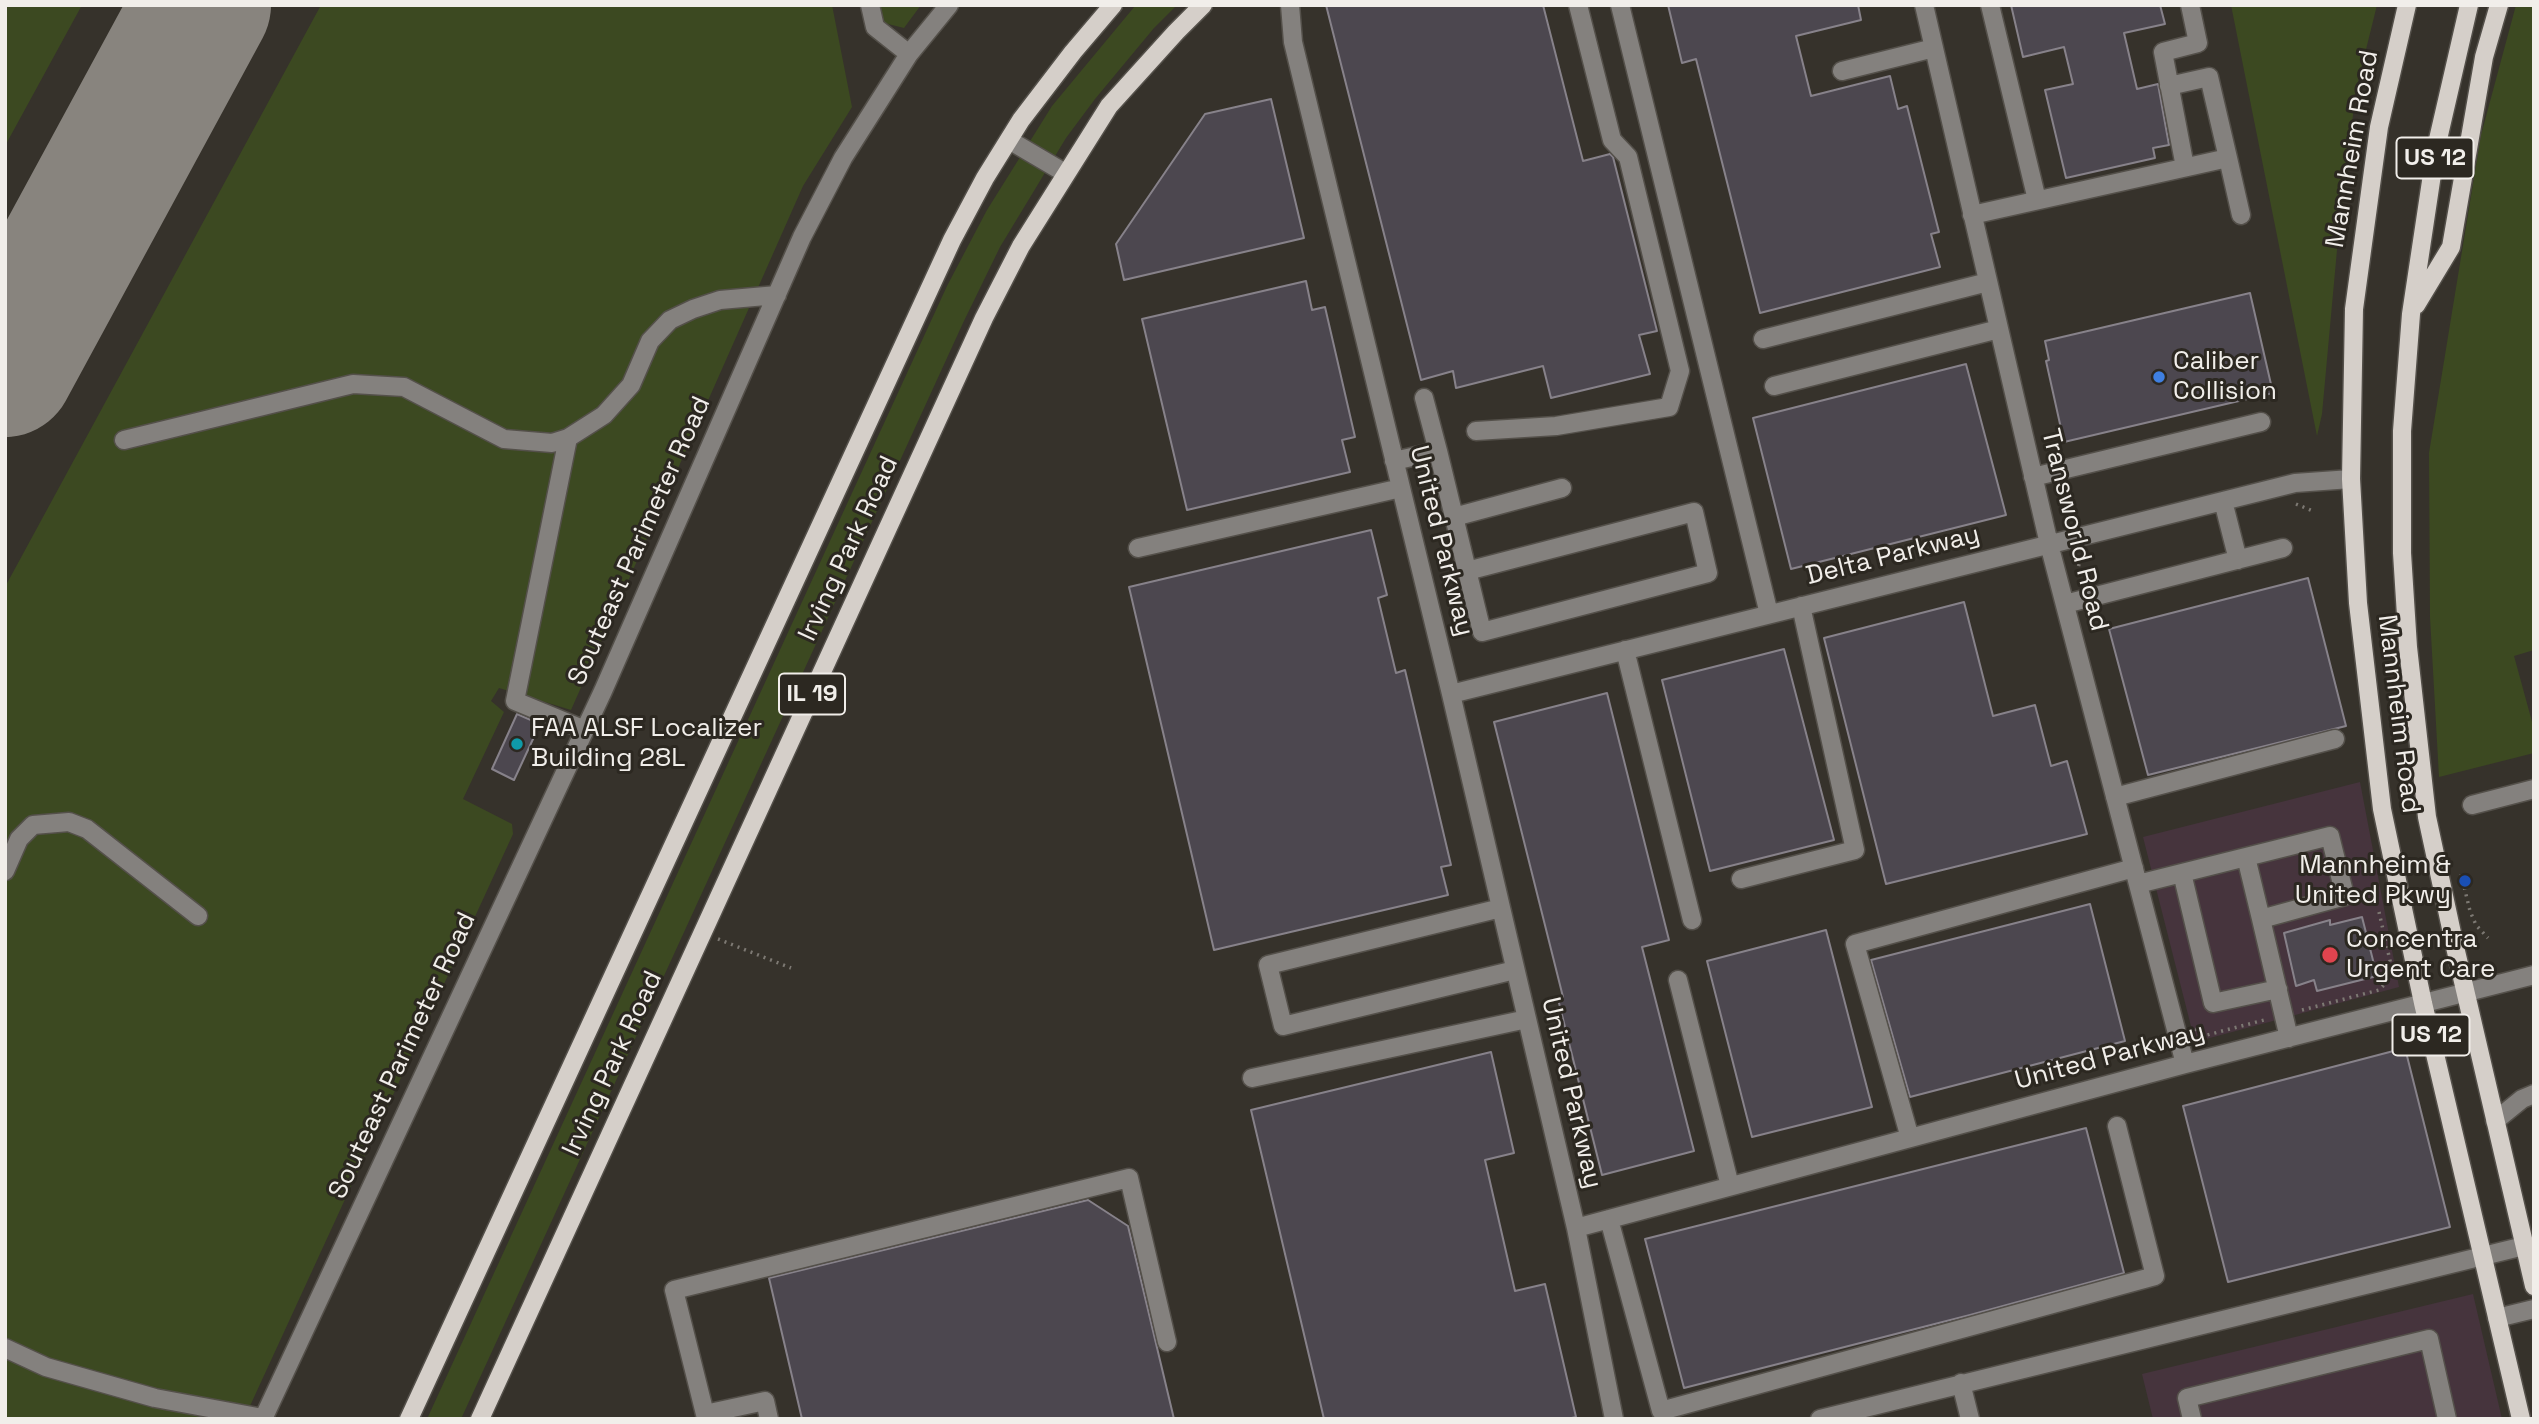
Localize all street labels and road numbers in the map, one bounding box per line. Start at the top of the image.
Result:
street label: Mannheim Road [2320,48,2386,250]
road number: US 12 [2396,138,2474,178]
street label: Souteast Parimeter Road [562,392,718,690]
street label: Transworld Road [2034,426,2114,634]
street label: United Parkway [1402,443,1480,639]
street label: Irving Park Road [793,452,905,646]
street label: Delta Parkway [1803,519,1983,593]
street label: Mannheim Road [2370,613,2426,815]
road number: IL 19 [779,674,845,714]
street label: Souteast Parimeter Road [323,908,483,1204]
street label: Irving Park Road [557,967,669,1161]
street label: United Parkway [1534,994,1608,1192]
road number: US 12 [2392,1015,2470,1056]
street label: United Parkway [2012,1017,2208,1097]

